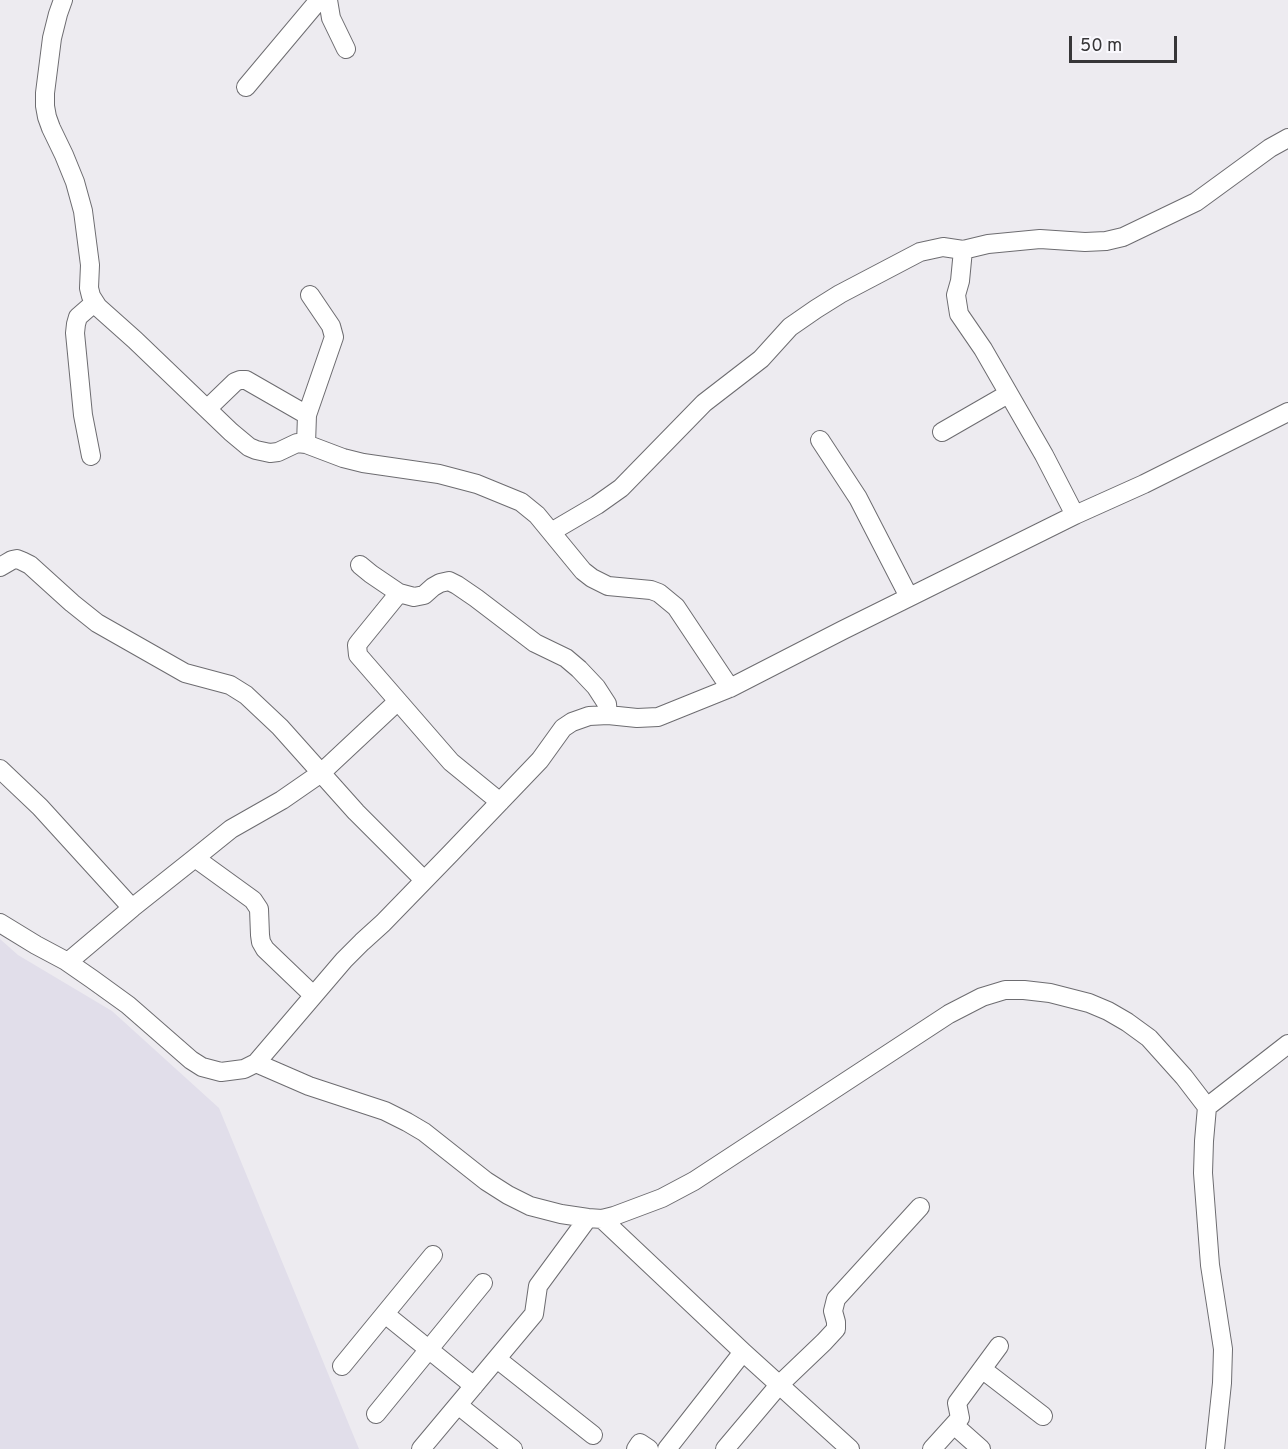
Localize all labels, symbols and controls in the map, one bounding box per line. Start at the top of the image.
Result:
scale bar [1072,24,1180,62]
text: 50 m [1080,35,1122,58]

